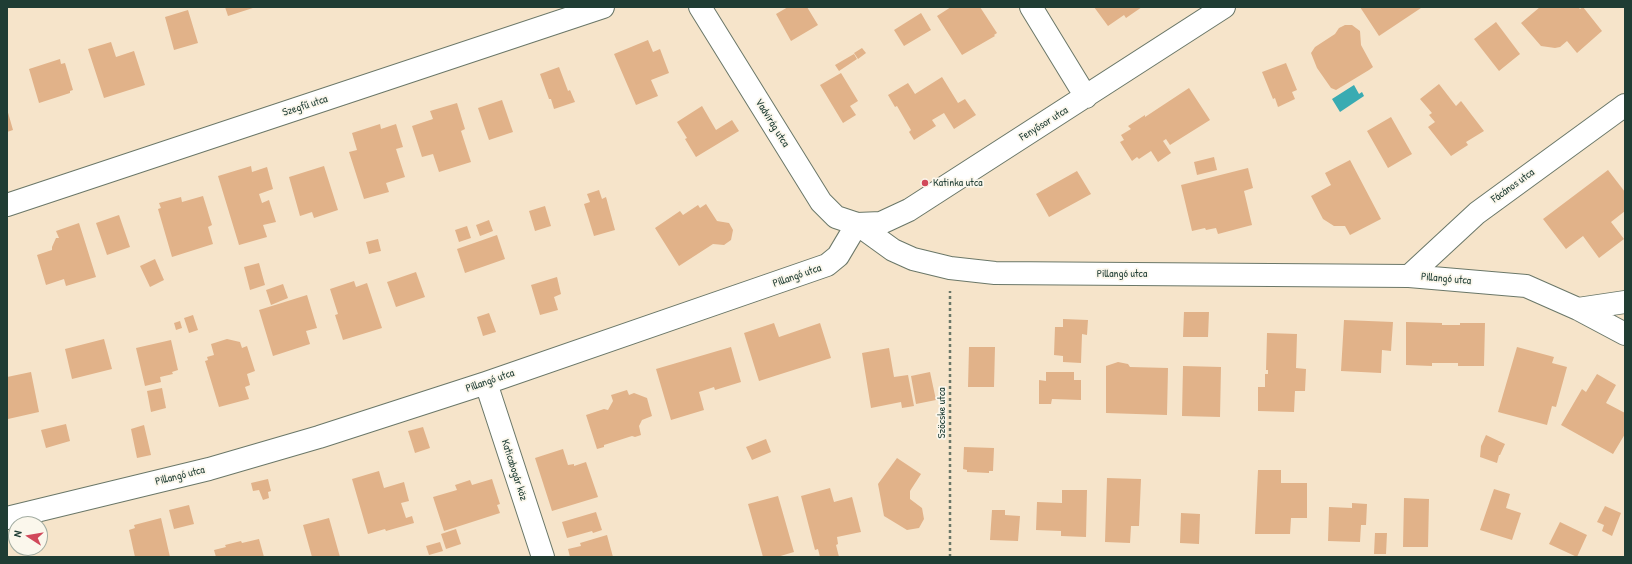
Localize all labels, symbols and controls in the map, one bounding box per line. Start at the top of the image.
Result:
street label: Szegfű utca [281,93,329,119]
street label: Vadvirág utca [752,96,792,150]
street label: Fenyősor utca [1017,104,1071,144]
street label: Fácános utca [1489,166,1537,206]
place label: Katinka utca [933,176,982,190]
marker: Katinka utca [920,178,930,188]
street label: Pillangó utca [771,262,823,290]
street label: Pillangó utca [1097,267,1147,281]
street label: Pillangó utca [1420,270,1472,288]
street label: Pillangó utca [464,367,516,395]
street label: Szöcske utca [935,388,949,438]
street label: Katicabogár köz [498,438,530,502]
street label: Pillangó utca [154,463,206,489]
north arrow [8,516,48,556]
text: N [10,529,25,538]

